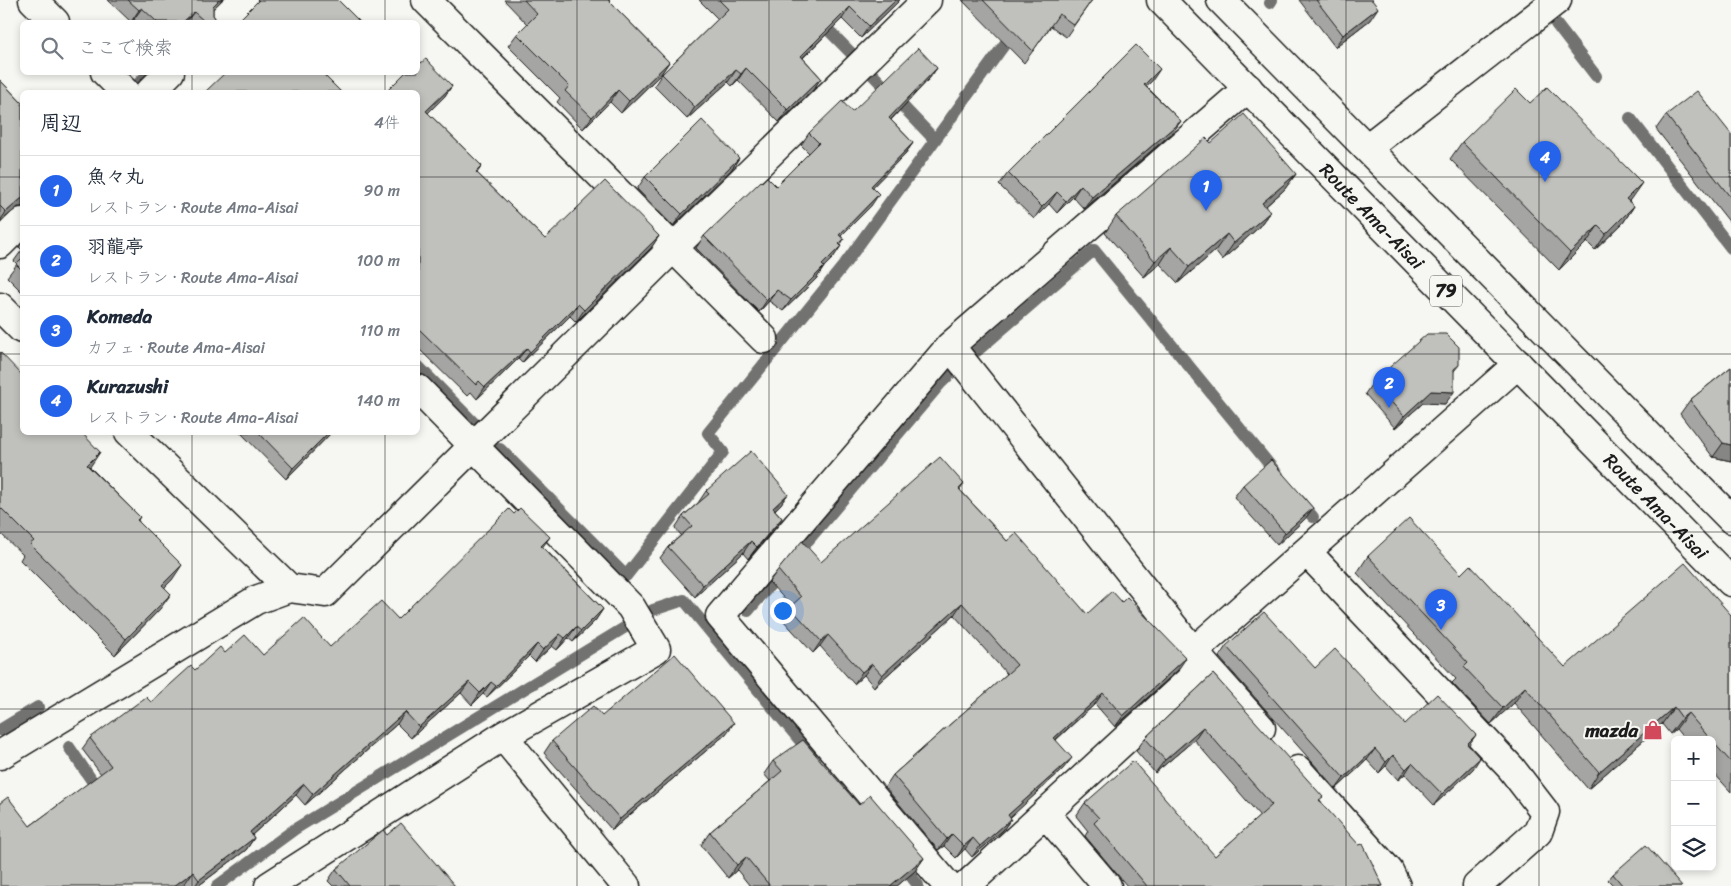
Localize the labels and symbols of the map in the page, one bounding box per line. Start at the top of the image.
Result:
pin: 4 [1529,141,1561,182]
street label: Route Ama-Aisai [1311,155,1433,278]
pin: 1 [1190,170,1222,211]
road number: 79 [1430,276,1462,306]
pin: 2 [1373,367,1405,408]
street label: Route Ama-Aisai [1595,445,1717,568]
pin: 3 [1425,589,1457,630]
your location [770,598,796,624]
place label: mazda [1584,714,1638,747]
shop icon: mazda [1642,719,1664,741]

